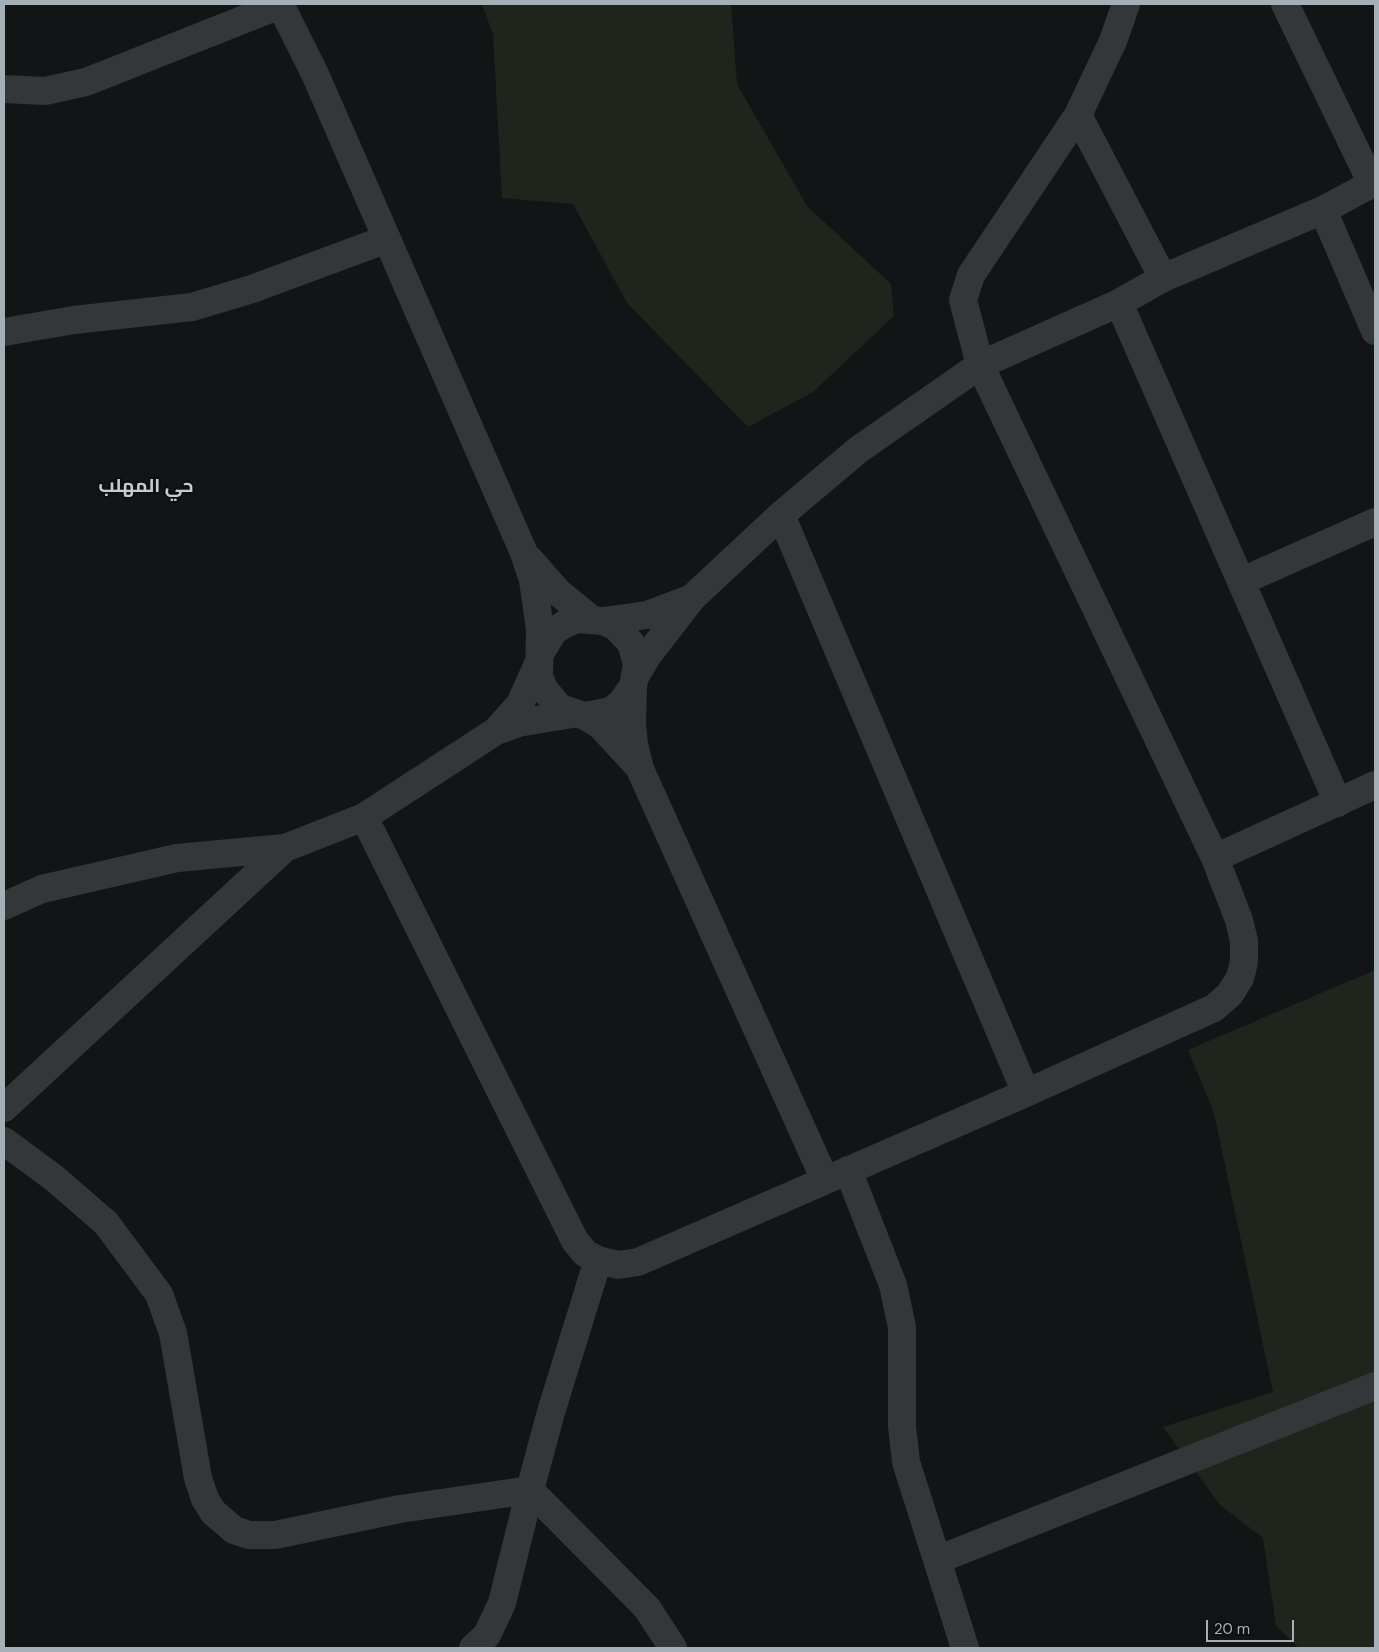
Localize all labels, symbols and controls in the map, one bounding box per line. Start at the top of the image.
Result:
district label: حي المهلب [99,476,193,498]
scale bar [1209,1610,1296,1642]
text: 20 m [1214,1619,1250,1639]

